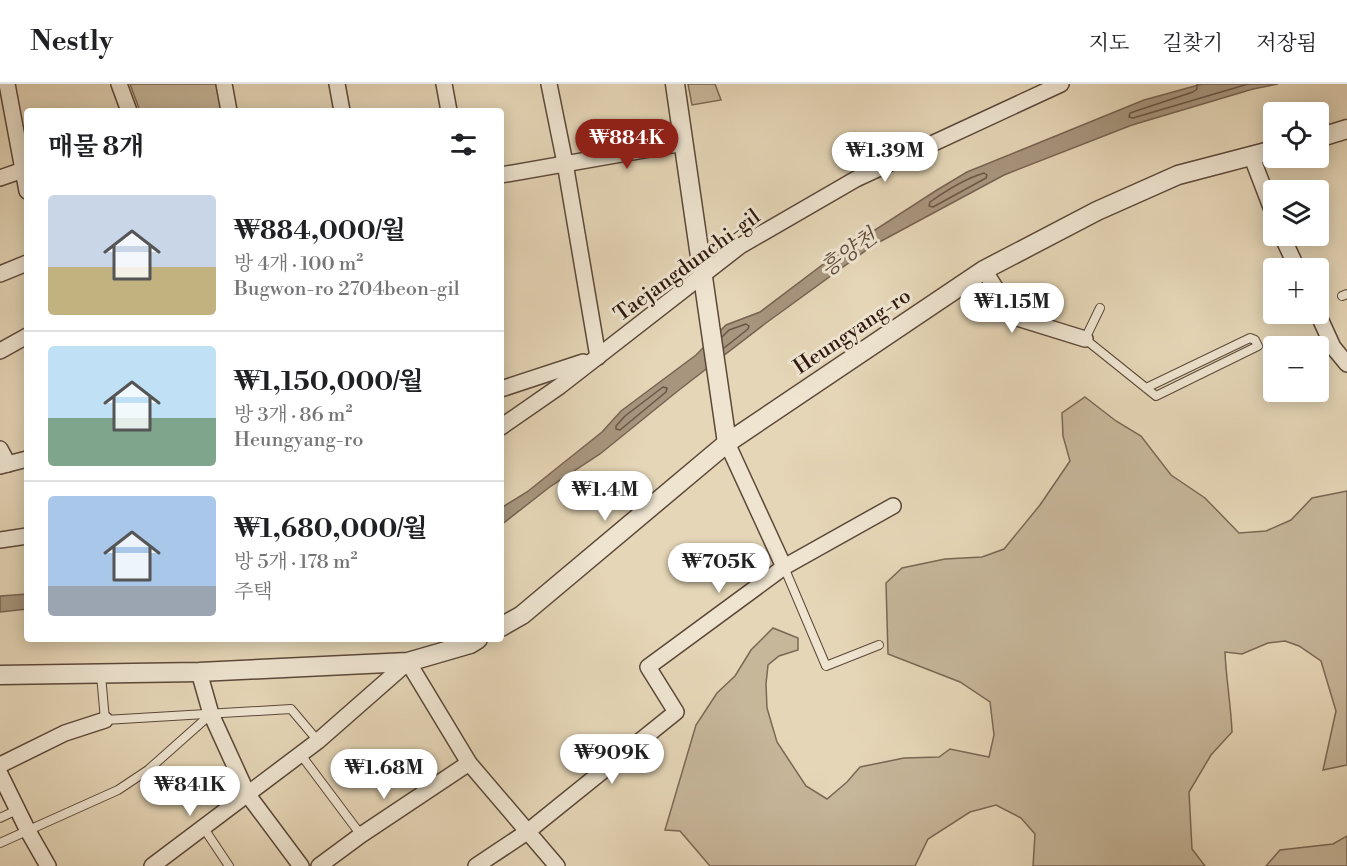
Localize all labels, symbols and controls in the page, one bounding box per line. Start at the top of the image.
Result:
text: Nestly [30,24,113,59]
text: 지도 [1089,31,1129,57]
text: 길찾기 [1162,31,1223,57]
text: 저장됨 [1256,31,1317,57]
map controls [1263,102,1329,402]
button: locate [1263,102,1329,168]
pin: ₩884K [585,119,669,170]
text: ₩884K [589,126,665,151]
icon: filters [447,128,480,161]
text: 매물 8개 [48,131,144,163]
pin: ₩1.39M [836,132,934,183]
text: ₩1.39M [846,139,924,164]
button: layers [1263,180,1329,246]
street label: Taejangdunchi-gil [609,204,766,328]
text: ₩884,000/월 [234,215,406,247]
icon: home [96,219,168,291]
water label: 흥양천 [815,223,884,283]
text: 방 4개 · 100 m² [234,252,363,277]
button: + [1263,258,1329,324]
text: Bugwon-ro 2704beon-gil [234,277,460,302]
street label: Heungyang-ro [789,283,916,381]
pin: ₩1.15M [963,283,1061,334]
text: ₩1.15M [974,290,1050,315]
button: − [1263,336,1329,402]
text: ₩1,150,000/월 [234,366,423,398]
icon: home [96,370,168,442]
text: 방 3개 · 86 m² [234,403,352,428]
text: Heungyang-ro [234,428,363,453]
pin: ₩1.4M [563,471,647,522]
text: ₩1.4M [571,478,639,503]
text: ₩1,680,000/월 [234,513,427,545]
icon: home [96,520,168,592]
pin: ₩705K [677,543,761,594]
text: 방 5개 · 178 m² [234,550,358,575]
text: ₩705K [682,550,756,575]
text: 주택 [234,580,273,605]
pin: ₩909K [570,734,654,785]
text: ₩909K [574,741,650,766]
pin: ₩1.68M [335,749,433,800]
text: ₩1.68M [344,756,424,781]
pin: ₩841K [148,766,232,817]
text: ₩841K [154,773,226,798]

